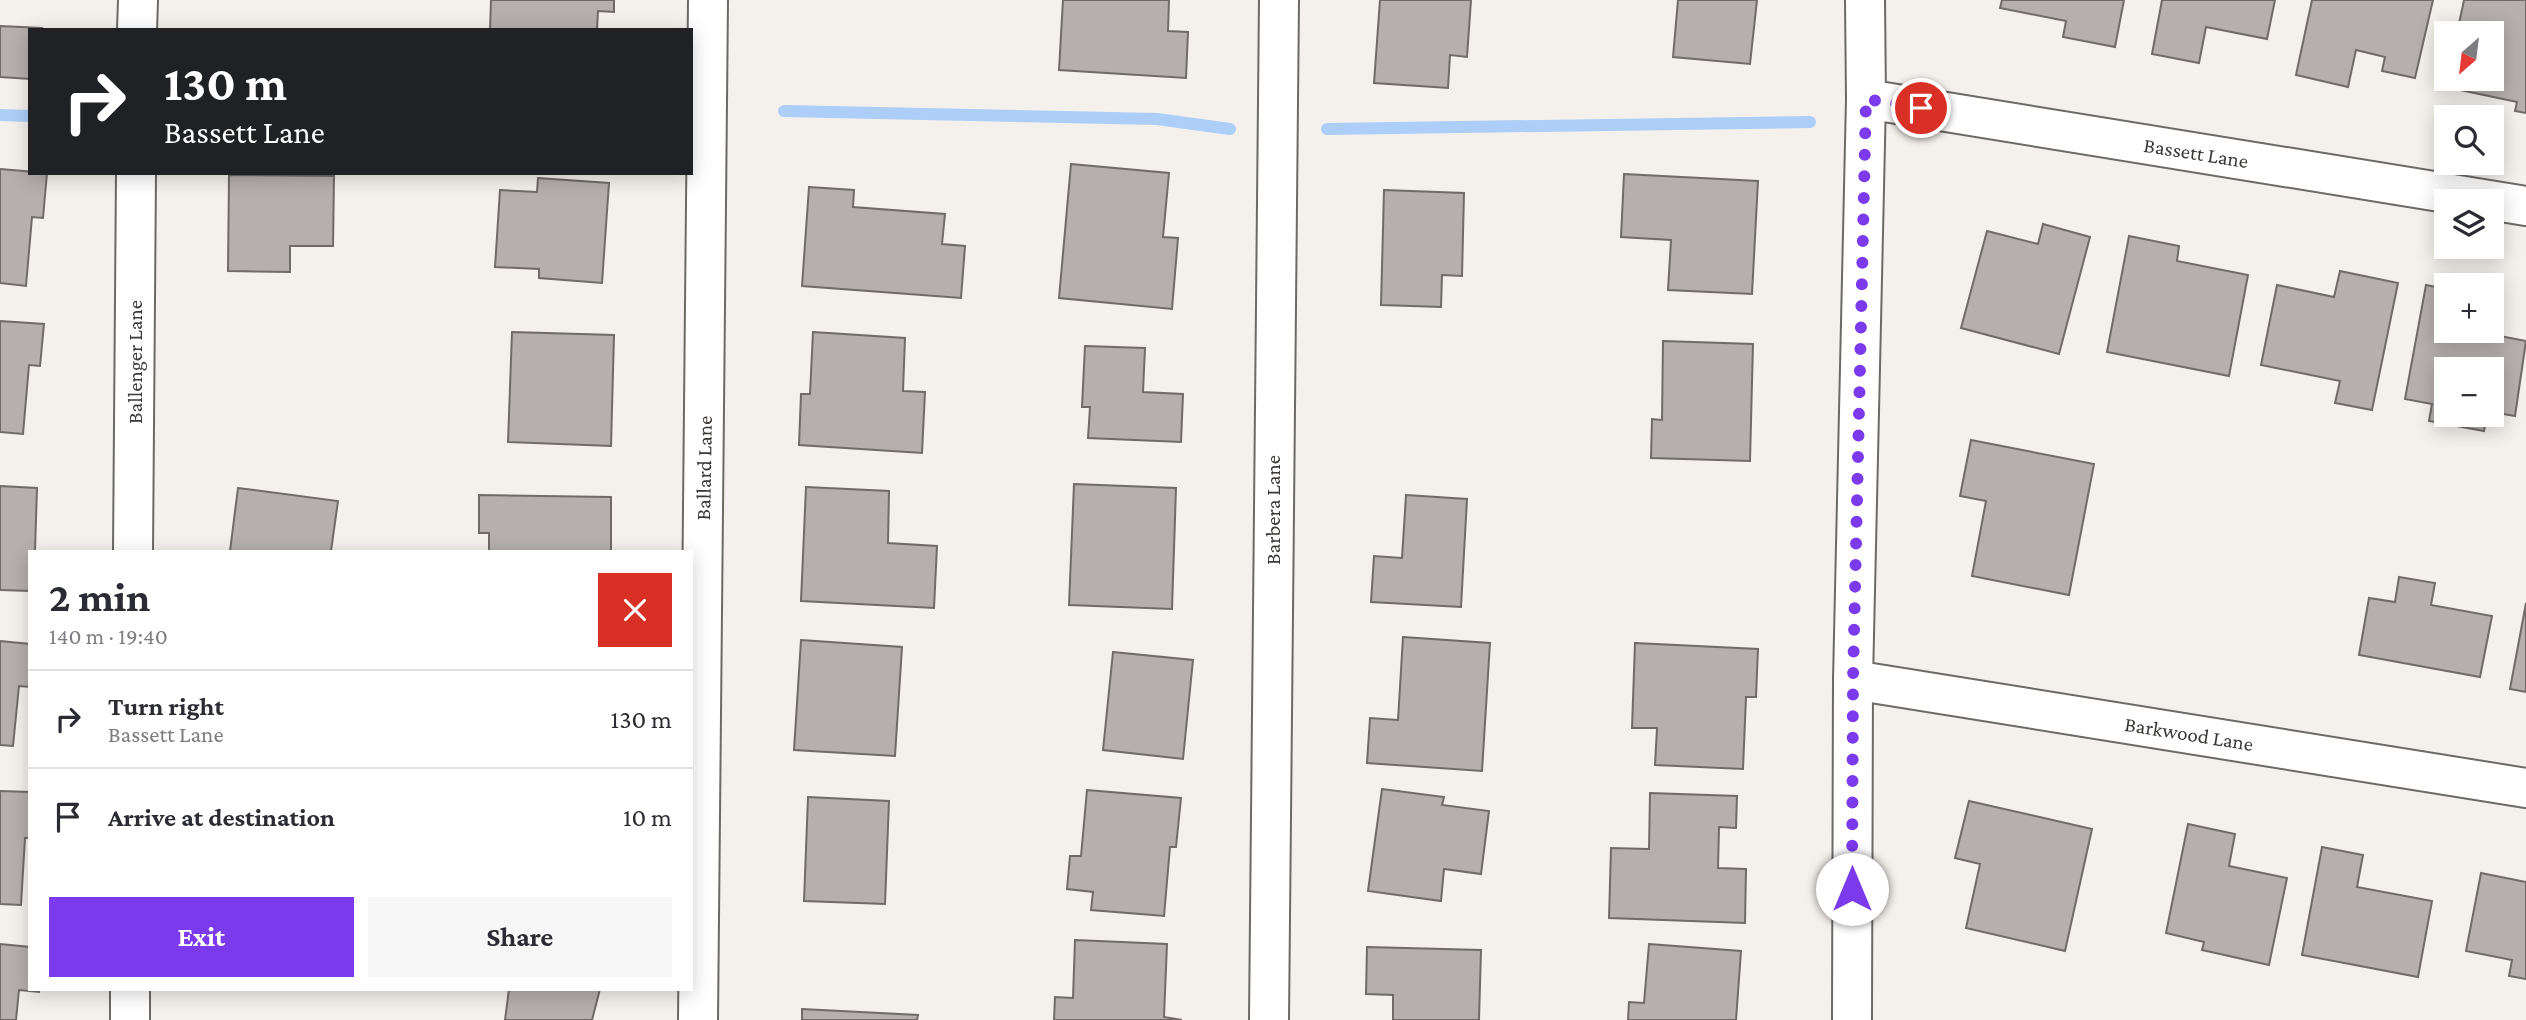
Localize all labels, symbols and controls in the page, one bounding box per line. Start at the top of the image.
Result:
north arrow [2434,21,2504,91]
map controls [2434,21,2504,427]
icon: right [49,56,140,147]
text: 130 m [164,56,287,111]
pin [1891,78,1951,138]
icon: arrive [1902,89,1940,127]
button: search [2434,105,2504,175]
text: Bassett Lane [164,114,325,150]
street label: Bassett Lane [2142,133,2250,173]
button: layers [2434,189,2504,259]
button: + [2434,273,2504,343]
street label: Ballenger Lane [123,300,147,424]
button: − [2434,357,2504,427]
street label: Ballard Lane [691,415,717,521]
street label: Barbera Lane [1261,455,1285,565]
text: 2 min [49,573,150,620]
button: close [598,573,672,647]
text: 140 m · 19:40 [49,623,168,649]
text: Turn right [108,692,224,721]
icon: right [49,700,87,738]
text: 130 m [611,705,672,734]
street label: Barkwood Lane [2123,712,2255,756]
text: Bassett Lane [108,721,224,747]
icon: arrive [49,798,87,836]
text: Arrive at destination [108,803,335,832]
text: 10 m [623,803,672,832]
position arrow [1815,852,1889,926]
button: Exit [49,897,354,977]
button: Share [368,897,672,977]

